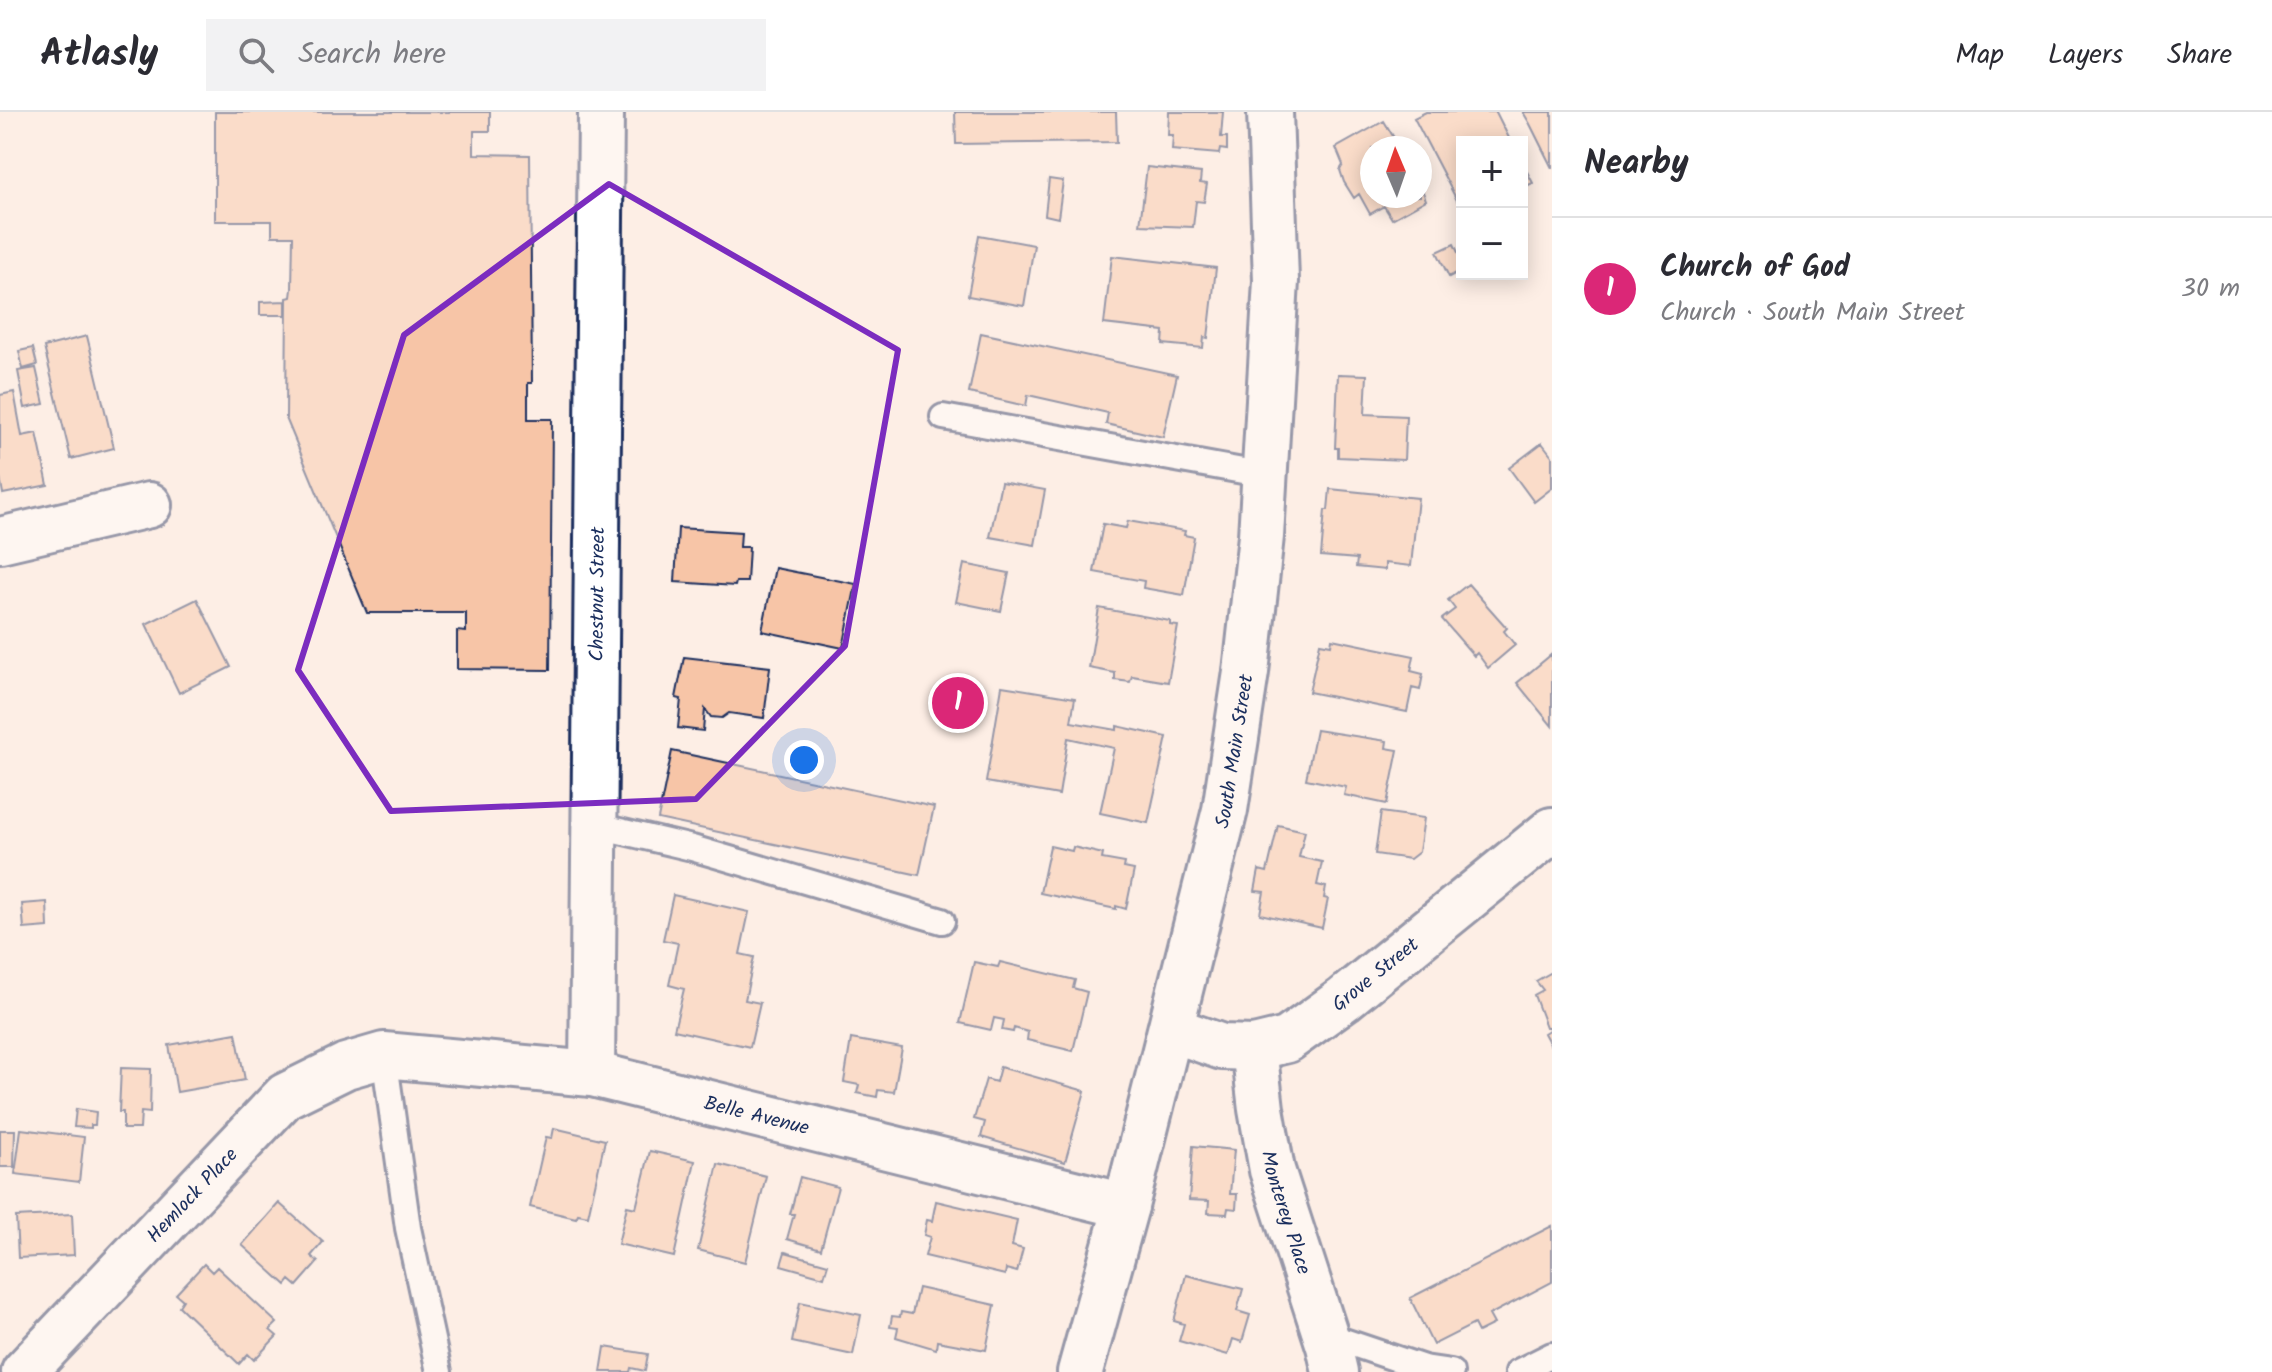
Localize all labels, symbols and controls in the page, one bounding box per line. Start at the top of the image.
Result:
search box [206,19,766,91]
text: Atlasly [40,25,158,85]
text: Search here [298,31,446,79]
icon: search [234,33,278,77]
text: Map [1955,33,2004,78]
text: Layers [2048,33,2123,78]
text: Share [2167,33,2232,78]
north arrow [1360,136,1432,208]
map controls [1456,136,1528,280]
button: + [1456,136,1528,208]
text: Nearby [1584,137,1689,191]
button: − [1456,208,1528,280]
text: Church of God [1660,244,1850,292]
text: 1 [1606,268,1614,310]
text: 30 m [2181,268,2240,310]
text: Church · South Main Street [1660,292,1965,334]
street label: Chestnut Street [582,526,615,662]
street label: South Main Street [1207,672,1263,832]
pin: 1 [932,673,984,733]
your location [784,740,824,780]
street label: Grove Street [1326,930,1427,1021]
street label: Belle Avenue [700,1088,812,1145]
street label: Hemlock Place [140,1141,247,1251]
street label: Monterey Place [1251,1148,1319,1279]

